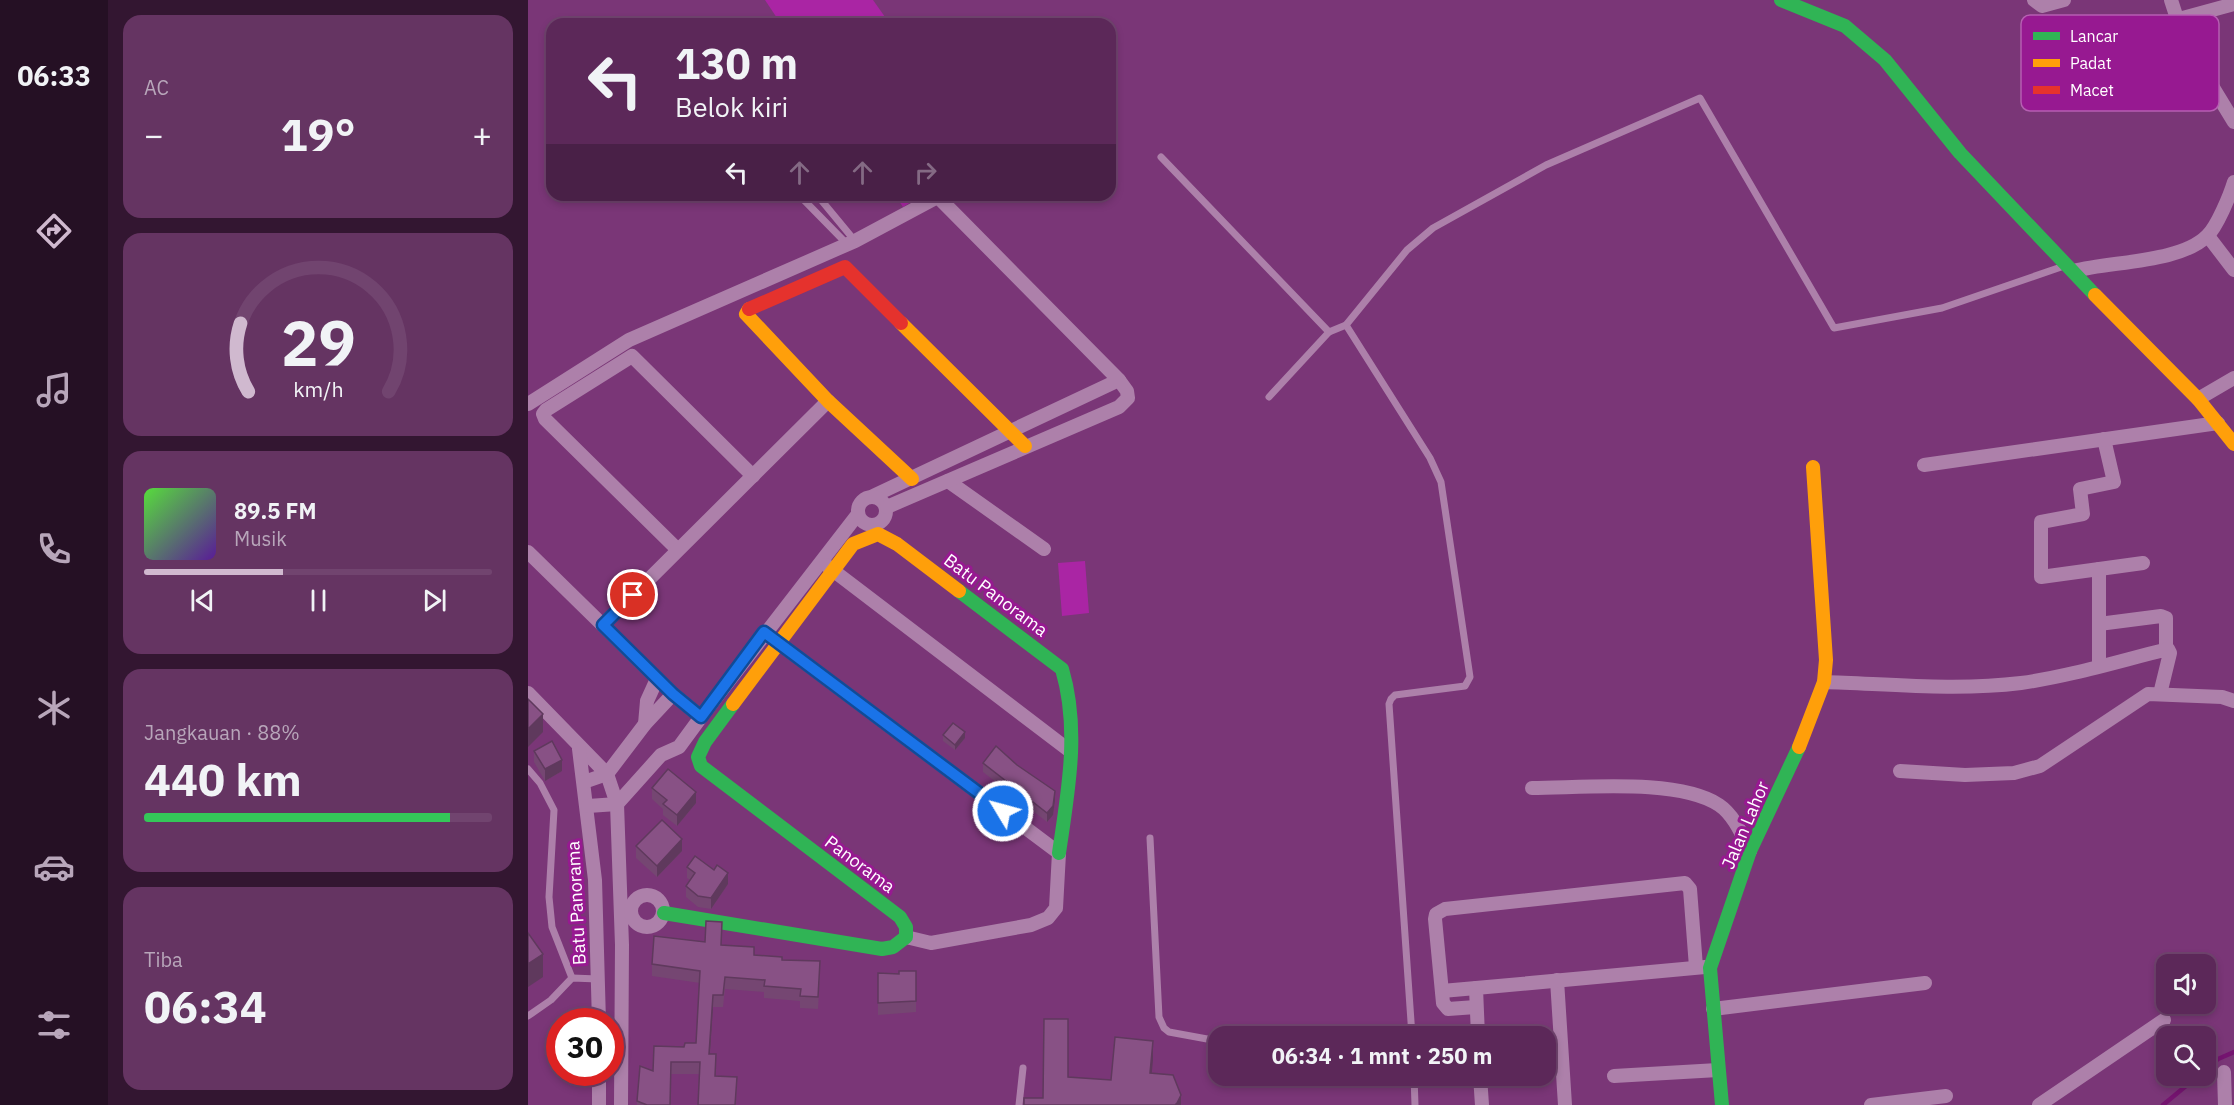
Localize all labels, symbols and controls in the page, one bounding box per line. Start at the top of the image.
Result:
legend [2021,15,2219,111]
text: Lancar [2070,26,2118,46]
text: 130 m [675,36,798,91]
icon: left [576,42,654,120]
text: Padat [2070,53,2112,73]
text: 06:33 [17,58,91,93]
text: AC [144,74,169,101]
text: Macet [2070,80,2114,100]
text: Belok kiri [675,89,788,124]
text: 19° [280,105,356,163]
text: − [144,113,164,156]
text: + [472,113,492,156]
icon: left [720,156,753,189]
icon: ahead [783,156,816,189]
icon: ahead [846,156,879,189]
icon: right [909,156,942,189]
icon: directions [33,210,75,252]
text: 29 [281,302,355,383]
icon: music [33,369,75,411]
text: km/h [293,375,343,403]
text: 89.5 FM [234,496,317,525]
text: Musik [234,525,287,552]
icon: phone [33,528,75,570]
street label: Batu Panorama [939,548,1053,642]
pin [607,569,658,620]
icon: arrive [616,578,649,611]
icon: previous [186,584,219,617]
icon: pause [302,584,335,617]
icon: next [418,584,451,617]
icon: climate [33,687,75,729]
text: Jangkauan · 88% [144,719,300,746]
text: 440 km [144,750,302,808]
street label: Jalan Lahor [1716,777,1774,872]
position arrow [971,779,1035,843]
street label: Panorama [820,830,900,898]
street label: Batu Panorama [561,840,591,966]
icon: car [33,846,75,888]
text: Tiba [144,946,183,973]
map controls [2156,954,2216,1086]
button: sound [2156,954,2216,1014]
text: 06:34 [144,977,267,1035]
icon: filters [33,1004,75,1046]
speed limit sign: 30 [546,1008,624,1086]
button: search [2156,1026,2216,1086]
text: 06:34 · 1 mnt · 250 m [1272,1041,1492,1070]

